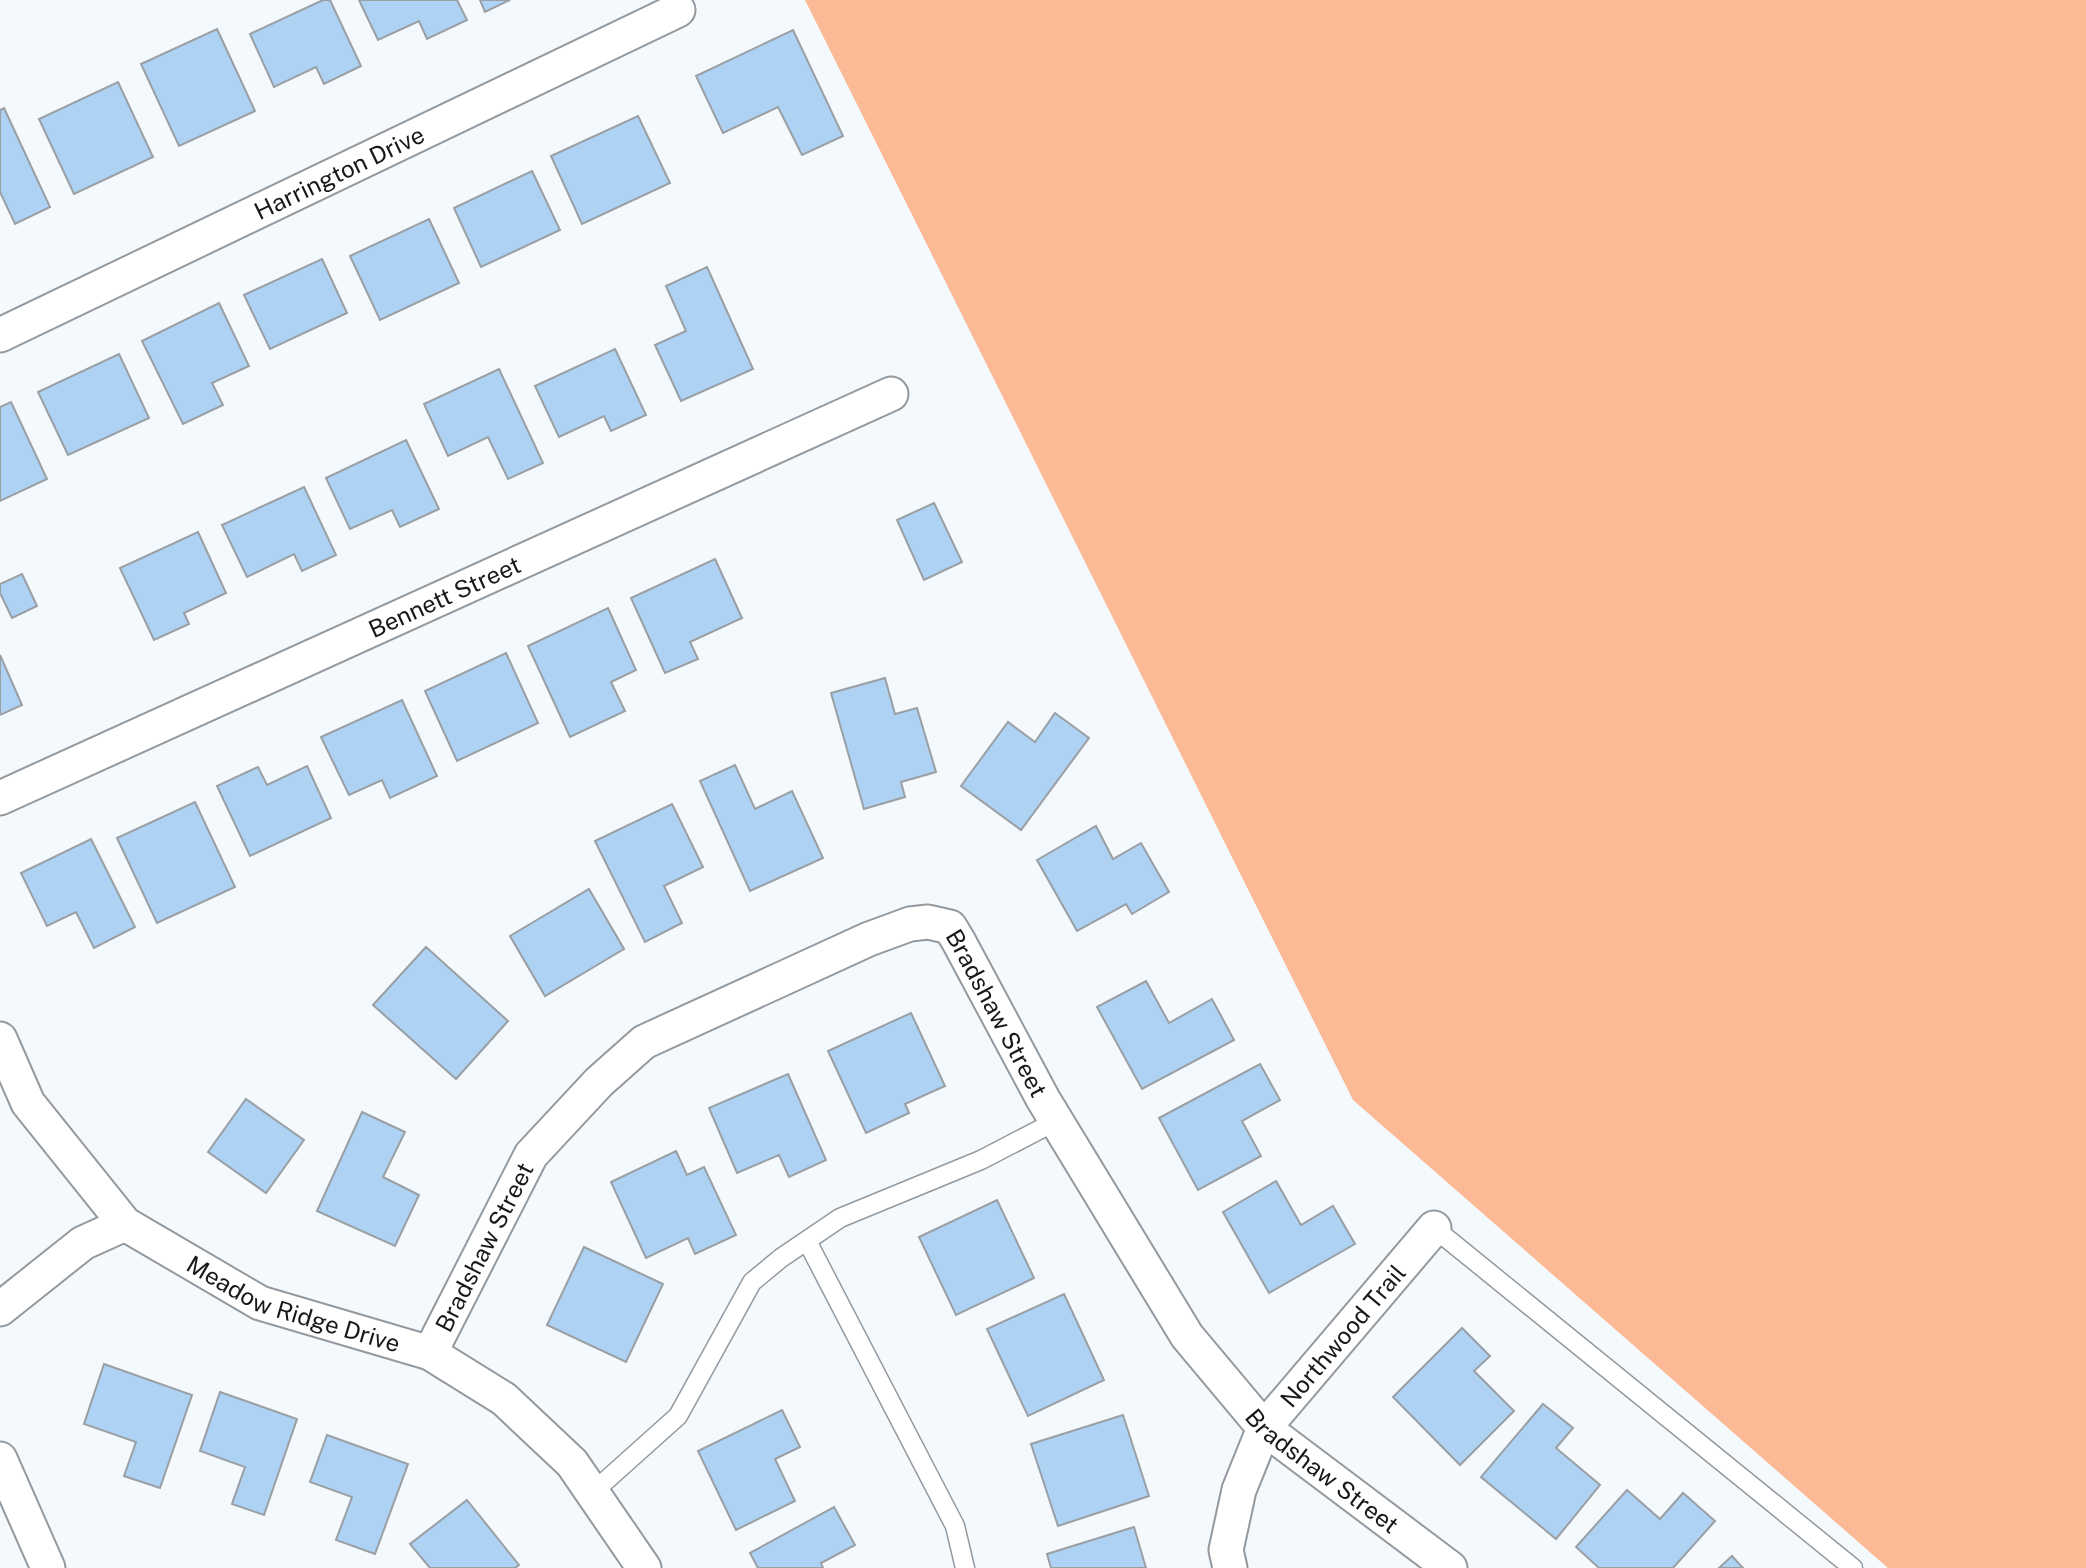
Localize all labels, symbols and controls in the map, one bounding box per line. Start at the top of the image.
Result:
street label: Harrington Drive [250,120,429,225]
street label: Bennett Street [364,550,525,643]
street label: Bradshaw Street [941,924,1053,1102]
street label: Bradshaw Street [429,1158,539,1336]
street label: Meadow Ridge Drive [182,1249,404,1357]
street label: Northwood Trail [1274,1259,1411,1413]
street label: Bradshaw Street [1240,1403,1404,1539]

